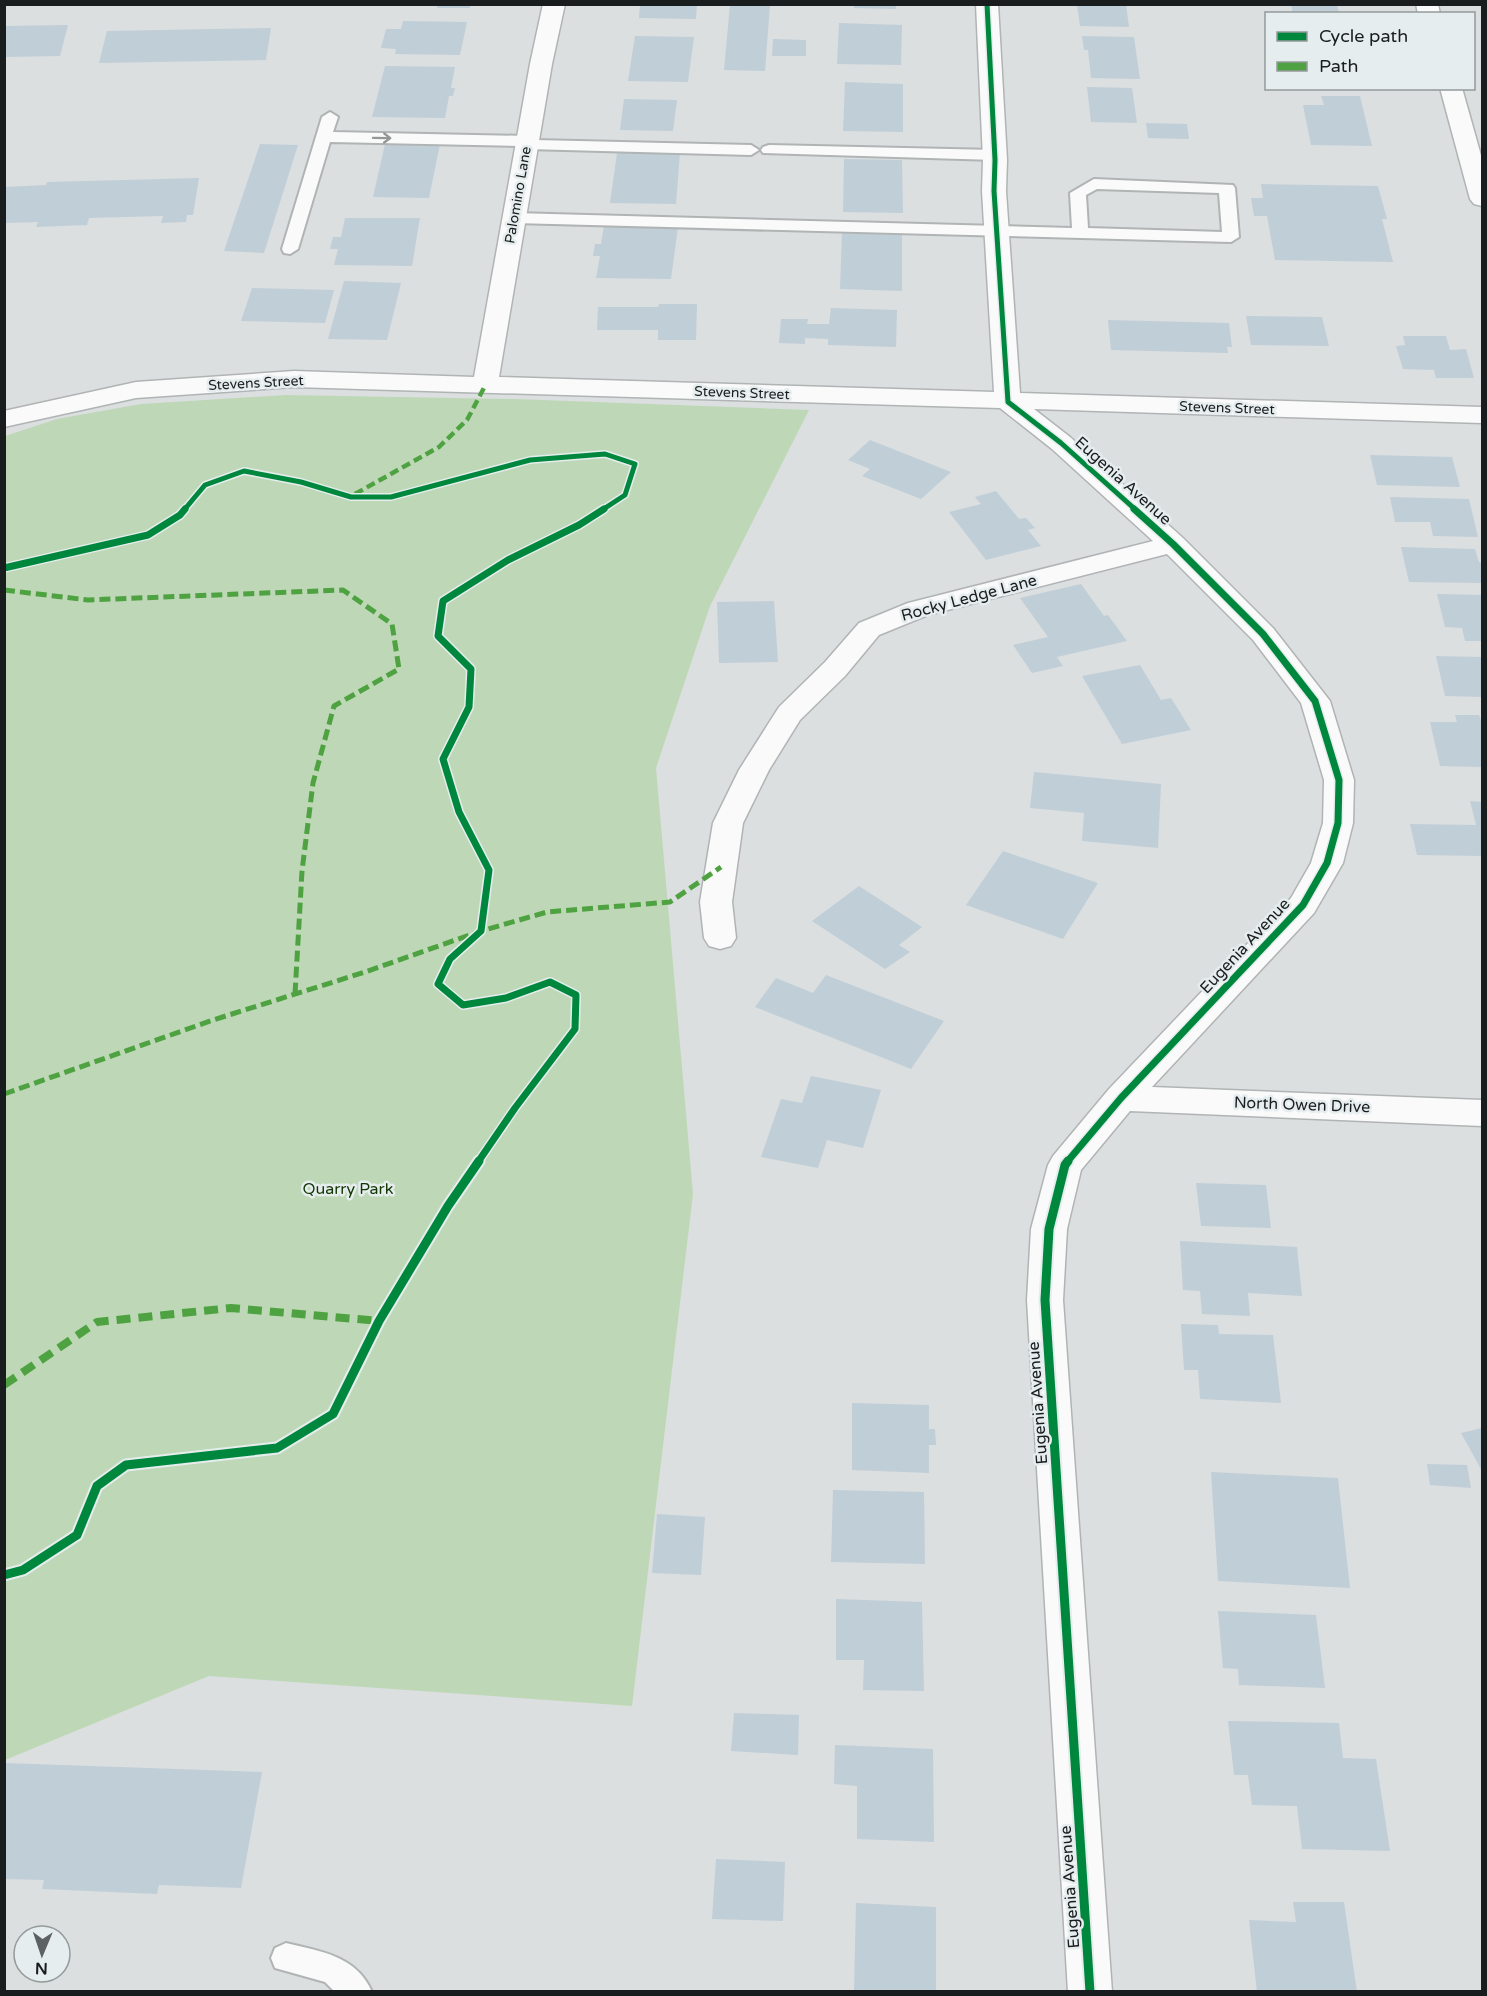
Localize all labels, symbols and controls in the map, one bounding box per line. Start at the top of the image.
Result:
legend [1265,12,1475,90]
text: Cycle path [1319,25,1408,47]
text: Path [1319,55,1358,77]
one-way arrow [372,132,392,144]
street label: Palomino Lane [501,145,535,245]
street label: Stevens Street [208,372,305,394]
street label: Stevens Street [694,383,791,403]
street label: Stevens Street [1179,398,1276,418]
street label: Eugenia Avenue [1071,432,1175,530]
street label: Rocky Ledge Lane [899,570,1039,626]
street label: Eugenia Avenue [1196,894,1294,998]
street label: North Owen Drive [1233,1093,1371,1117]
park label: Quarry Park [303,1179,394,1199]
street label: Eugenia Avenue [1024,1341,1052,1465]
street label: Eugenia Avenue [1056,1825,1084,1949]
north arrow [12,1924,72,1984]
text: N [35,1958,48,1978]

